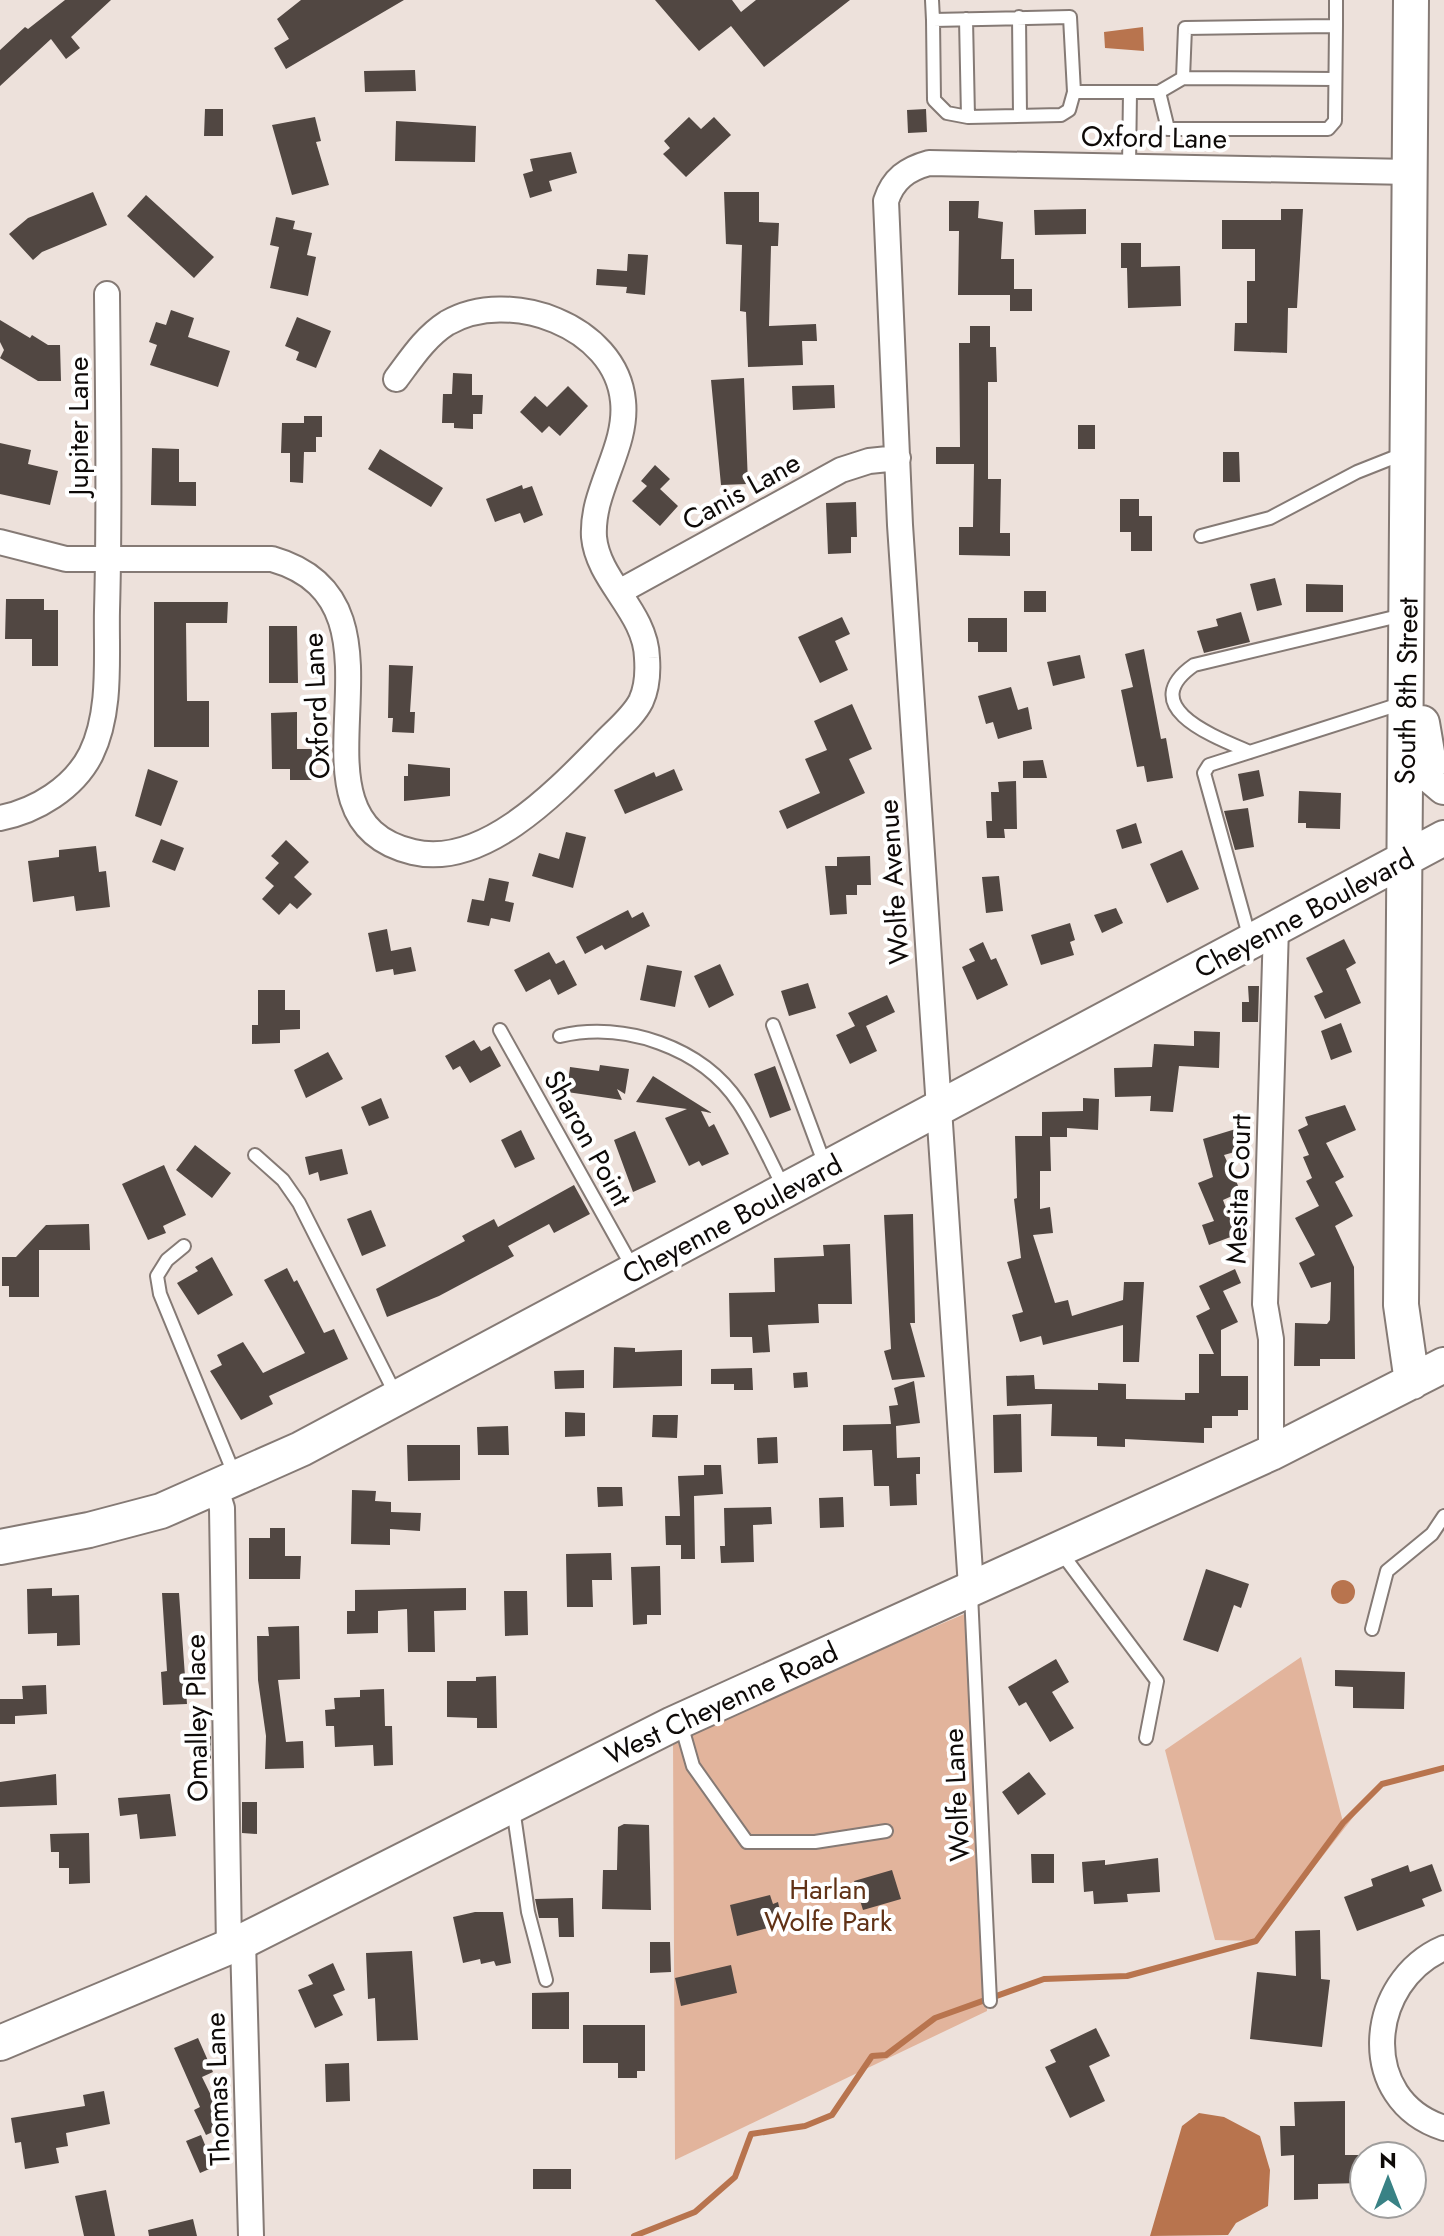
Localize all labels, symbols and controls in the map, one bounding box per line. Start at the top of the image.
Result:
street label: Oxford Lane [1080,116,1228,159]
street label: Jupiter Lane [58,357,99,500]
street label: Canis Lane [675,442,808,541]
street label: South 8th Street [1384,597,1429,785]
street label: Oxford Lane [292,632,341,780]
street label: Wolfe Avenue [867,798,920,966]
street label: Cheyenne Boulevard [1187,838,1422,989]
street label: Sharon Point [533,1063,642,1214]
street label: Mesita Court [1215,1113,1262,1265]
street label: Cheyenne Boulevard [615,1144,850,1295]
street label: West Cheyenne Road [598,1631,845,1776]
street label: Omalley Place [175,1634,218,1802]
street label: Wolfe Lane [933,1727,980,1863]
park label: Harlan Wolfe Park [764,1869,893,1942]
street label: Thomas Lane [194,2012,241,2166]
north arrow [1348,2140,1428,2220]
text: N [1379,2144,1397,2176]

